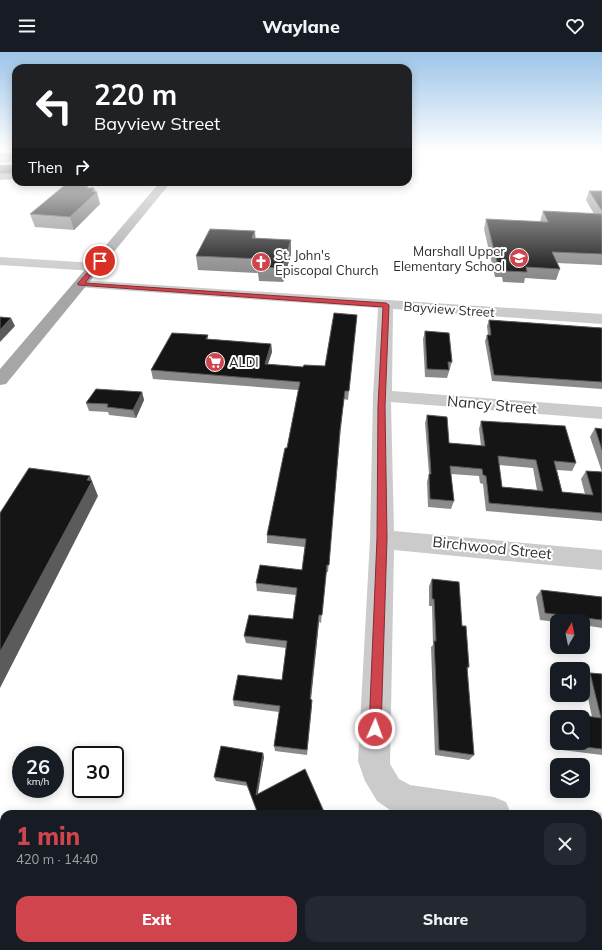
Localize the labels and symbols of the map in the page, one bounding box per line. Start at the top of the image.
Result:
place label: Marshall Upper Elementary School [393,243,505,274]
pin [83,244,117,278]
place label: St. John's Episcopal Church [275,247,379,278]
school or university icon: Marshall Upper Elementary School [508,247,530,269]
church icon: St. John's Episcopal Church [250,251,272,273]
street label: Bayview Street [403,298,496,320]
supermarket icon: ALDI [204,351,226,373]
place label: ALDI [229,354,259,370]
street label: Nancy Street [446,391,538,418]
street label: Birchwood Street [432,532,553,563]
north arrow [550,614,590,654]
position arrow [354,708,396,750]
speed limit sign: 30 [72,746,124,798]

